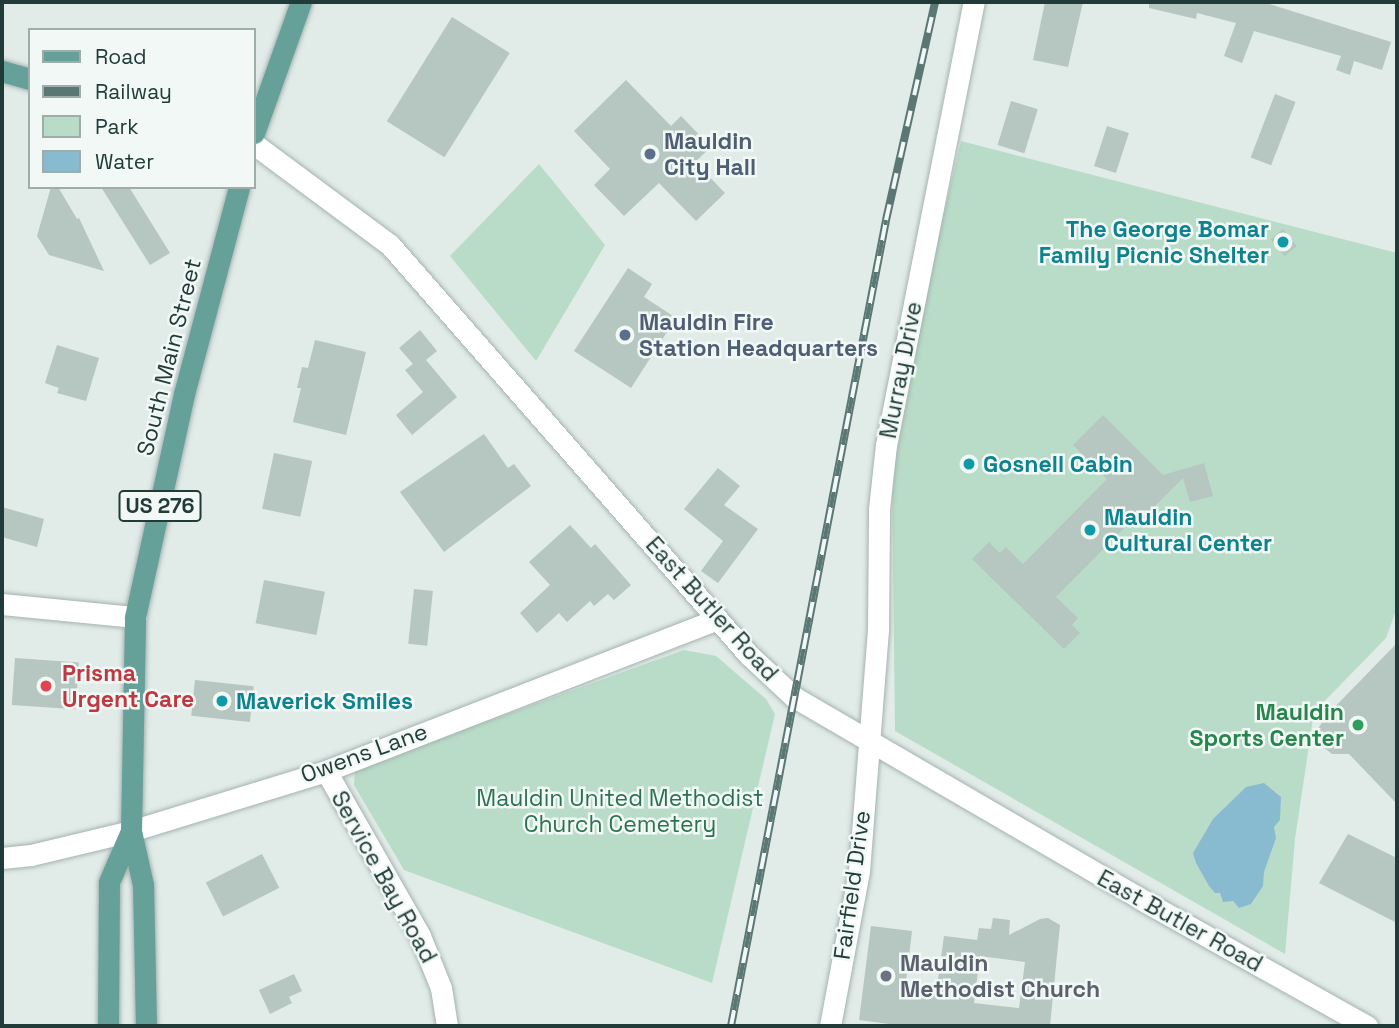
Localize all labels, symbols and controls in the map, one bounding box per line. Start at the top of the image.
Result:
legend [28,28,256,189]
text: Road [95,43,147,70]
text: Railway [95,78,172,105]
text: Park [95,113,139,140]
place label: Mauldin City Hall [664,127,756,181]
marker: Mauldin City Hall [642,146,658,162]
text: Water [95,148,154,175]
place label: The George Bomar Family Picnic Shelter [1039,215,1269,269]
marker: The George Bomar Family Picnic Shelter [1275,234,1291,250]
street label: South Main Street [131,256,207,458]
street label: Murray Drive [874,299,928,441]
place label: Mauldin Fire Station Headquarters [639,308,878,362]
marker: Mauldin Fire Station Headquarters [617,327,633,343]
place label: Gosnell Cabin [983,450,1133,478]
marker: Gosnell Cabin [961,456,977,472]
road number: US 276 [118,489,202,524]
place label: Mauldin Cultural Center [1104,503,1272,557]
marker: Mauldin Cultural Center [1082,522,1098,538]
street label: East Butler Road [640,531,784,687]
place label: Prisma Urgent Care [62,659,194,713]
marker: Prisma Urgent Care [36,676,56,696]
place label: Maverick Smiles [236,687,413,715]
marker: Maverick Smiles [214,693,230,709]
place label: Mauldin Sports Center [1189,698,1344,752]
street label: Owens Lane [297,717,431,789]
marker: Mauldin Sports Center [1350,717,1366,733]
park label: Mauldin United Methodist Church Cemetery [476,784,764,838]
street label: Service Bay Road [325,786,443,968]
street label: Fairfield Drive [828,809,876,961]
street label: East Butler Road [1093,864,1267,978]
place label: Mauldin Methodist Church [900,949,1100,1003]
marker: Mauldin Methodist Church [878,968,894,984]

